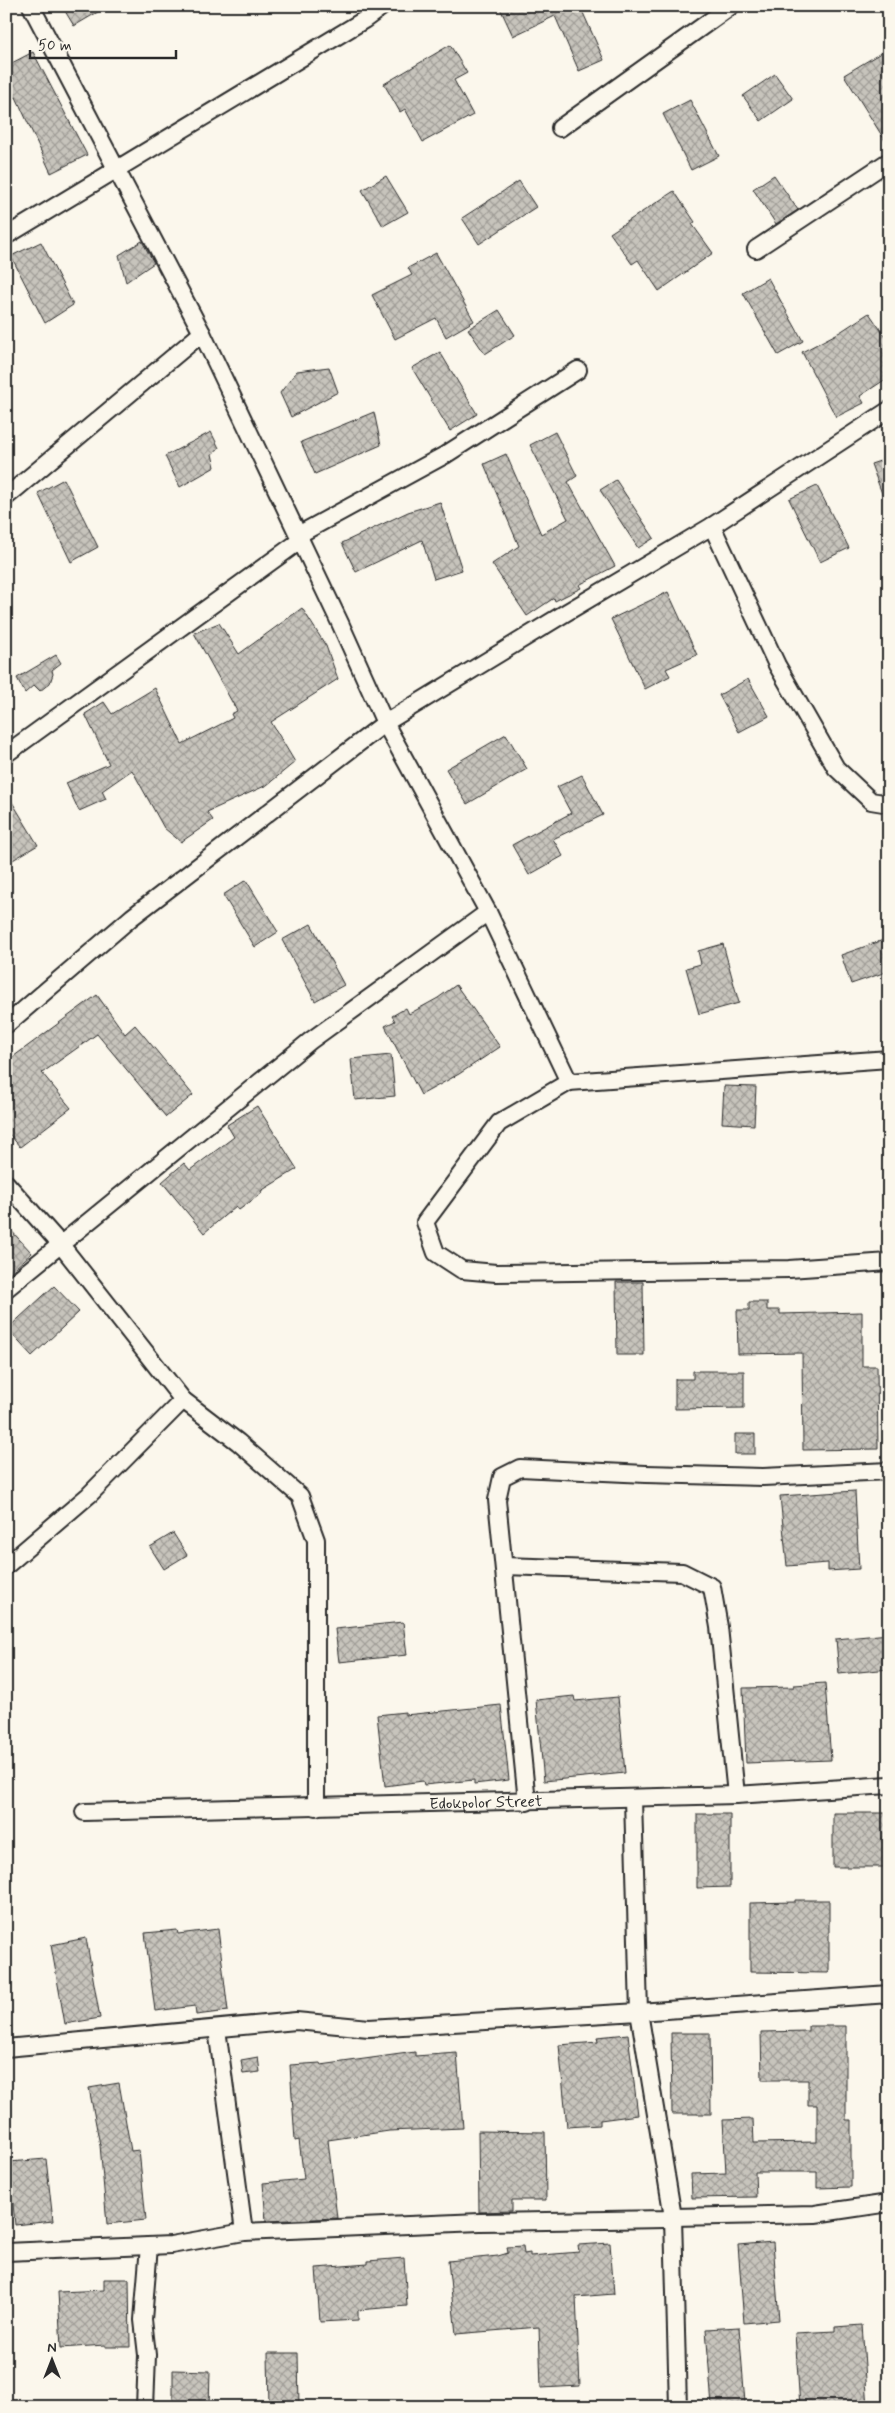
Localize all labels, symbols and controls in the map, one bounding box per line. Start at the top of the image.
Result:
scale bar [30,28,176,60]
text: 50 m [38,36,72,56]
street label: Edokpolor Street [429,1791,543,1815]
north arrow [28,2336,78,2386]
text: N [47,2339,57,2357]

